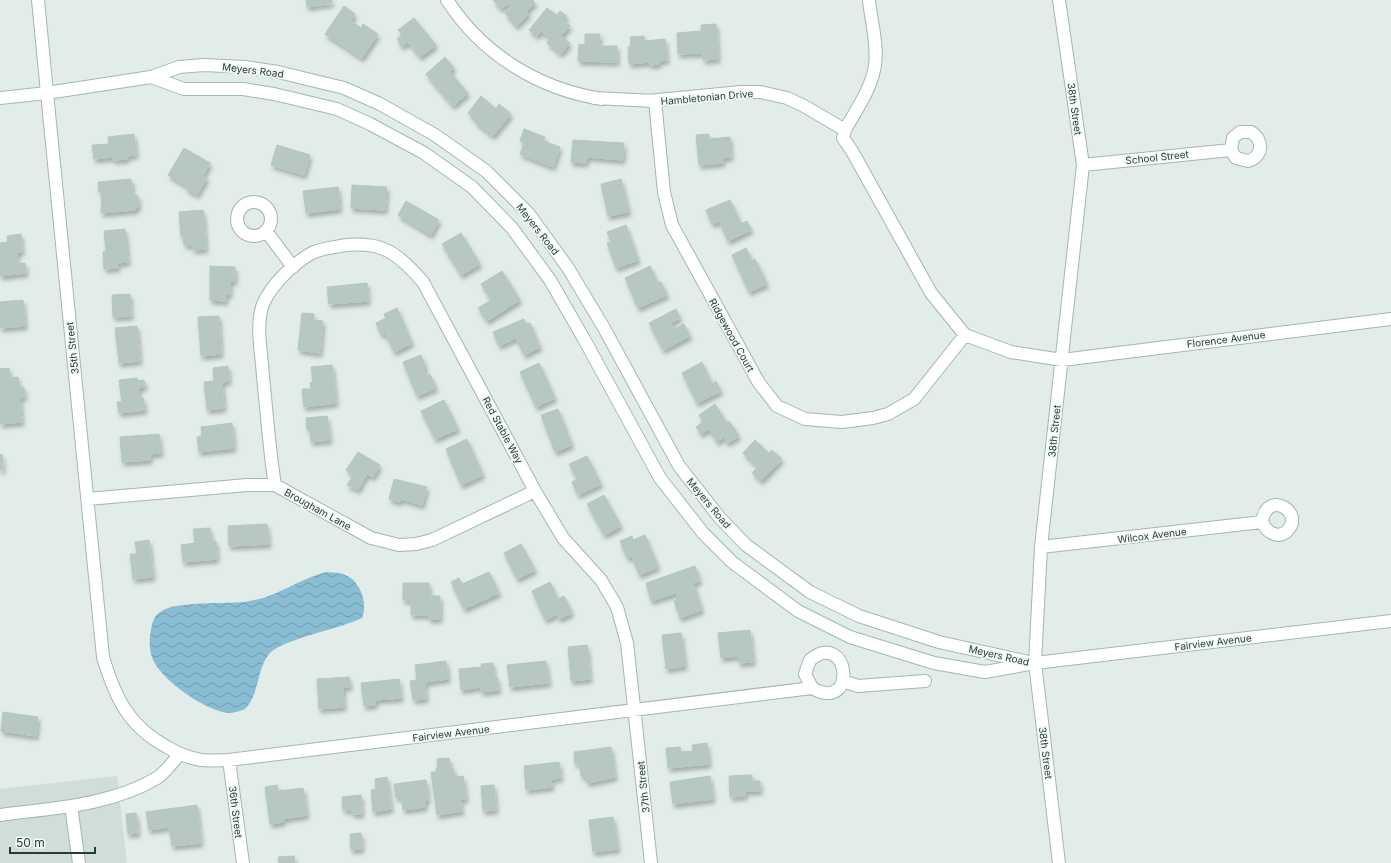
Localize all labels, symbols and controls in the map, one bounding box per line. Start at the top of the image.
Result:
street label: Meyers Road [222,60,284,80]
street label: 38th Street [1065,82,1085,137]
street label: Hambletonian Drive [660,87,754,107]
street label: School Street [1125,148,1190,166]
street label: Meyers Road [514,201,562,257]
street label: Ridgewood Court [707,296,757,374]
street label: 35th Street [63,321,81,375]
street label: Florence Avenue [1186,328,1266,350]
street label: Red Stable Way [480,395,526,466]
street label: 38th Street [1045,404,1063,458]
street label: Meyers Road [685,475,733,531]
street label: Brougham Lane [283,486,354,532]
street label: Wilcox Avenue [1117,525,1187,545]
street label: Fairview Avenue [1174,631,1252,653]
street label: Meyers Road [967,642,1031,668]
street label: Fairview Avenue [412,722,490,744]
street label: 38th Street [1037,726,1055,781]
street label: 37th Street [634,760,652,814]
street label: 36th Street [227,785,245,840]
scale bar [10,829,95,855]
text: 50 m [16,835,45,850]

